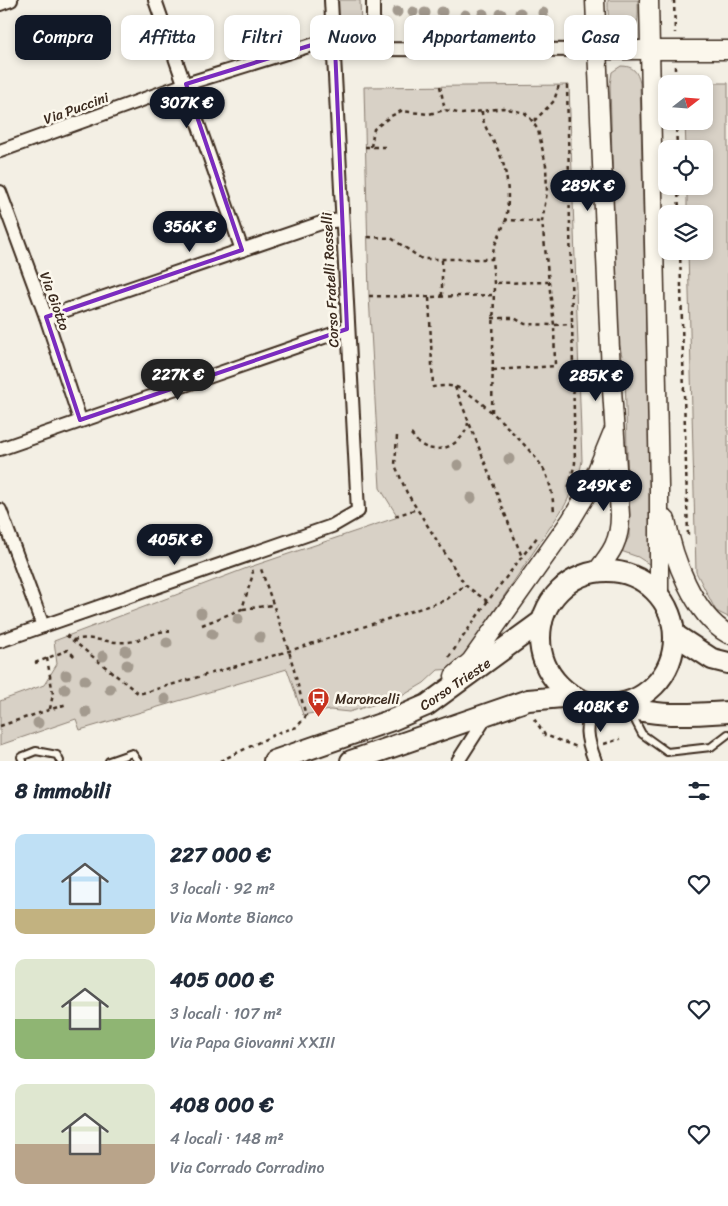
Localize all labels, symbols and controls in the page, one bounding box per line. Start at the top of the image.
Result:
chip: Compra [15,15,111,60]
chip: Affitta [121,15,214,60]
chip: Filtri [224,15,300,60]
chip: Nuovo [310,15,394,60]
chip: Appartamento [404,15,554,60]
chip: Casa [564,15,637,60]
north arrow [658,75,712,130]
map controls [658,75,713,260]
street label: Via Puccini [40,85,113,132]
pin: 307K € [146,86,228,129]
text: 307K € [161,88,213,117]
button: locate [658,140,713,195]
pin: 289K € [547,170,629,212]
text: 289K € [561,171,615,200]
button: layers [658,205,713,260]
pin: 356K € [149,210,231,253]
street label: Corso Fratelli Rosselli [314,211,347,348]
text: 356K € [164,212,216,241]
street label: Via Giotto [32,268,77,334]
pin: 227K € [137,358,219,401]
text: 227K € [152,360,204,389]
pin: 285K € [555,360,637,402]
text: 285K € [569,361,623,390]
pin: 249K € [563,470,645,512]
text: 249K € [577,471,631,500]
pin: 405K € [134,524,216,566]
text: 405K € [148,525,202,554]
street label: Corso Trieste [414,651,496,718]
bus stop icon: Maroncelli [307,687,331,718]
place label: Maroncelli [335,687,401,712]
pin: 408K € [560,690,642,733]
text: 408K € [574,692,628,721]
text: 8 immobili [15,772,111,810]
icon: filters [685,777,713,805]
text: 227 000 € [170,836,271,874]
icon: home [55,854,115,914]
icon: heart [685,870,713,898]
text: 3 locali · 92 m² [170,874,275,903]
text: Via Monte Bianco [170,903,293,932]
text: 405 000 € [170,961,274,999]
icon: home [55,979,115,1039]
icon: heart [685,995,713,1023]
text: 3 locali · 107 m² [170,999,282,1028]
text: Via Papa Giovanni XXIII [170,1028,335,1057]
text: 408 000 € [170,1086,274,1124]
icon: home [55,1104,115,1164]
icon: heart [685,1120,713,1148]
text: 4 locali · 148 m² [170,1124,284,1153]
text: Via Corrado Corradino [170,1153,324,1182]

